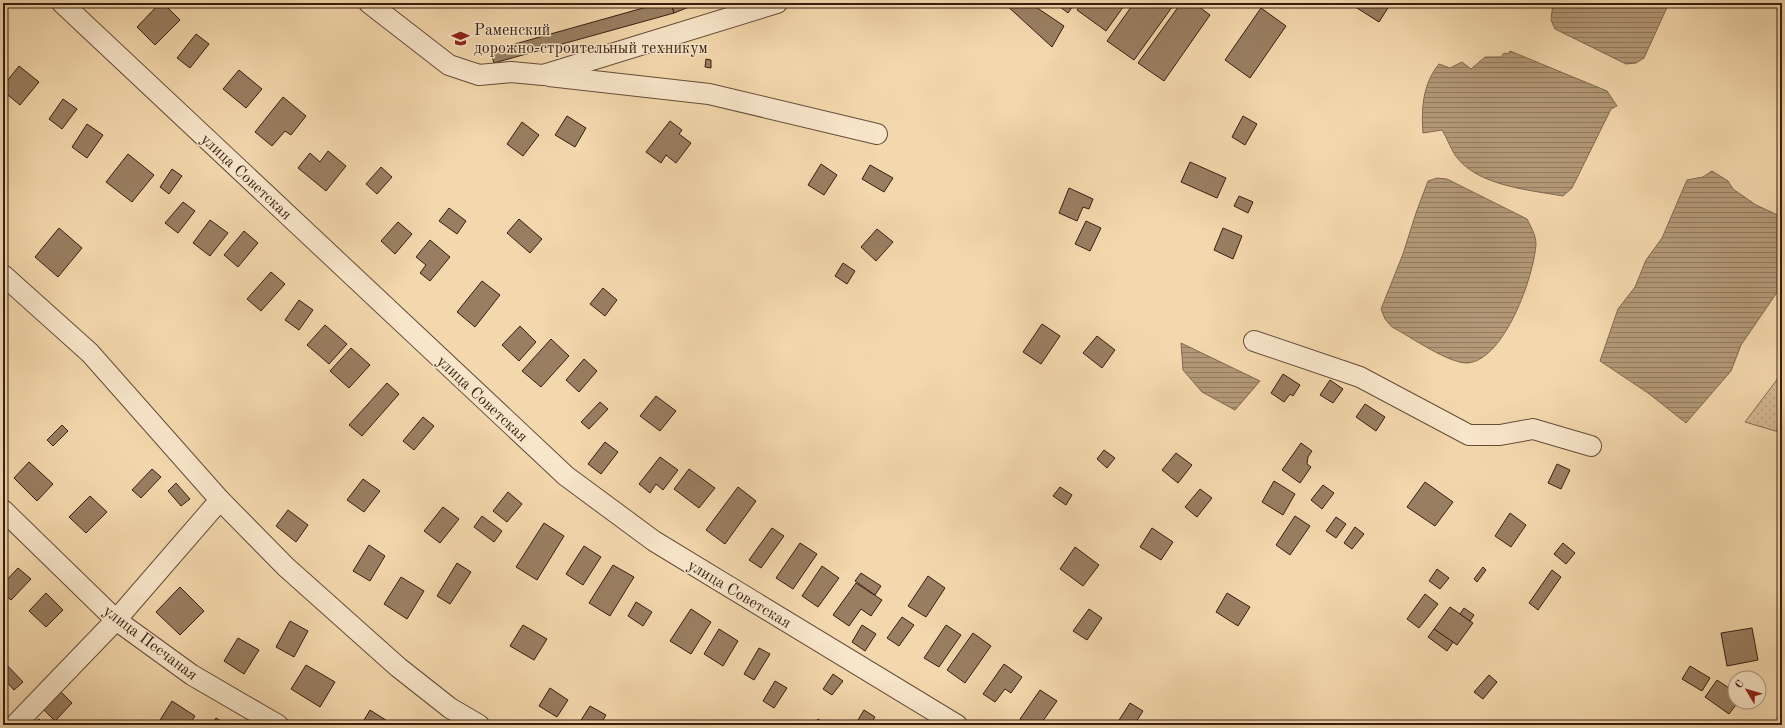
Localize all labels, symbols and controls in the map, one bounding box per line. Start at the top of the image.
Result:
place label: Раменский дорожно-строительный техникум [474,23,708,57]
school or university icon: Раменский дорожно-строительный техникум [451,28,471,48]
street label: улица Советская [197,131,294,224]
street label: улица Советская [433,353,530,446]
street label: улица Советская [684,557,794,632]
street label: улица Песчаная [100,603,200,684]
north arrow [1727,670,1767,710]
text: С [1734,679,1747,691]

